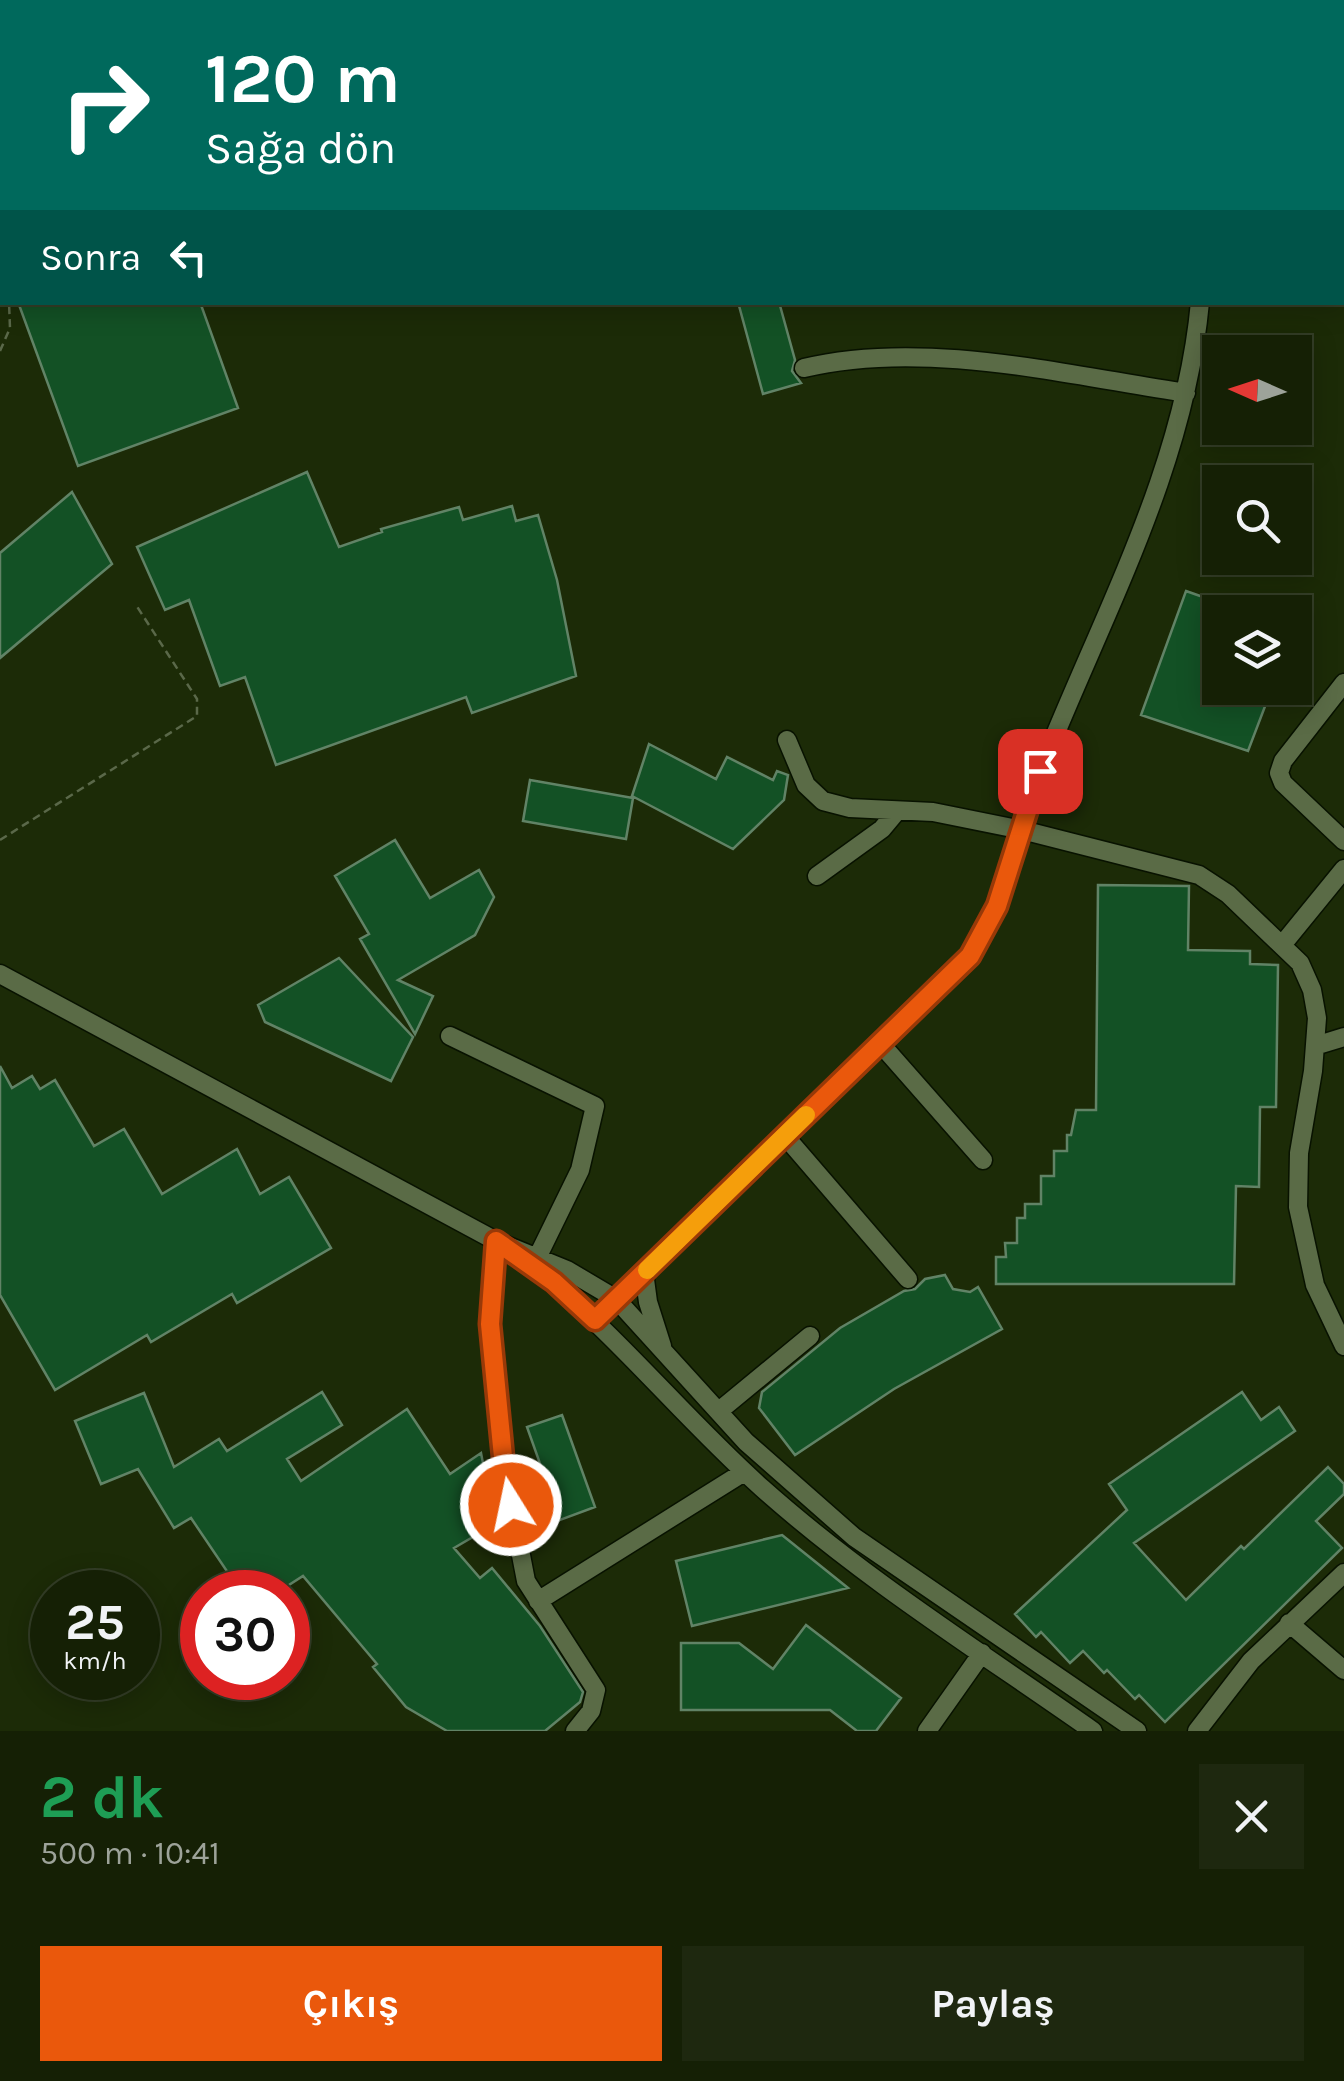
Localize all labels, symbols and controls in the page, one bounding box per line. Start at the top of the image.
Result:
text: 120 m [205,38,401,120]
icon: right [40,40,170,170]
text: Sağa dön [205,122,396,174]
icon: left [161,230,216,285]
text: Sonra [40,235,141,280]
north arrow [1202,335,1312,445]
map controls [1202,335,1312,705]
button: search [1202,465,1312,575]
button: layers [1202,595,1312,705]
pin [998,729,1083,814]
icon: arrive [1013,744,1068,799]
position arrow [459,1453,563,1557]
speed limit sign: 30 [180,1570,310,1700]
text: 25 [65,1593,125,1652]
text: km/h [63,1646,127,1675]
text: 2 dk [40,1762,164,1832]
button: close [1199,1764,1304,1869]
text: 500 m · 10:41 [40,1835,220,1872]
button: Çıkış [40,1946,662,2061]
button: Paylaş [682,1946,1304,2061]

